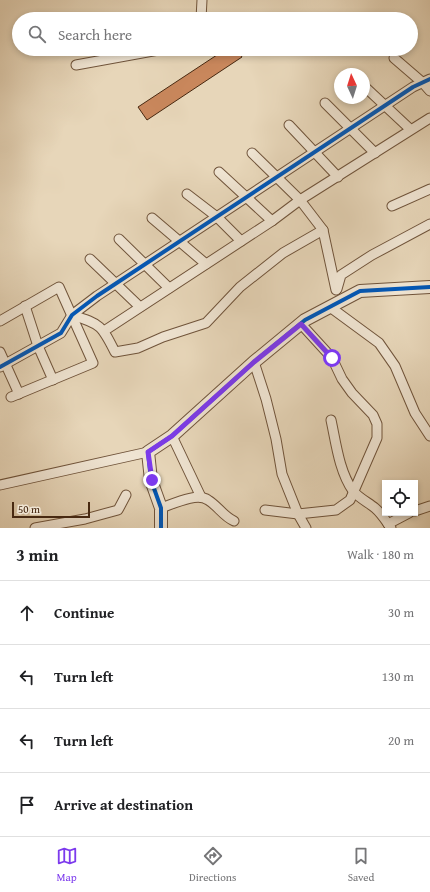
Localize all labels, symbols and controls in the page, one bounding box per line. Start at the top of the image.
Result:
search box [12,12,418,56]
icon: search [26,23,48,45]
text: Search here [58,24,132,45]
north arrow [334,68,370,104]
route start [323,349,341,367]
route end [143,471,161,489]
map controls [382,480,418,516]
button: locate [382,480,418,516]
scale bar [12,500,90,519]
text: 50 m [18,501,40,517]
text: 3 min [16,542,58,567]
text: Walk · 180 m [347,545,414,564]
icon: ahead [16,602,38,624]
text: Continue [54,602,115,623]
text: 30 m [388,603,414,622]
icon: left [16,666,38,688]
text: Turn left [54,666,113,687]
text: 130 m [382,667,414,686]
icon: left [16,730,38,752]
text: Turn left [54,730,113,751]
text: 20 m [388,731,414,750]
icon: arrive [16,794,38,816]
text: Arrive at destination [54,794,193,815]
tab: Map [56,845,78,885]
tab: Directions [189,845,236,885]
tab: Saved [348,845,374,885]

